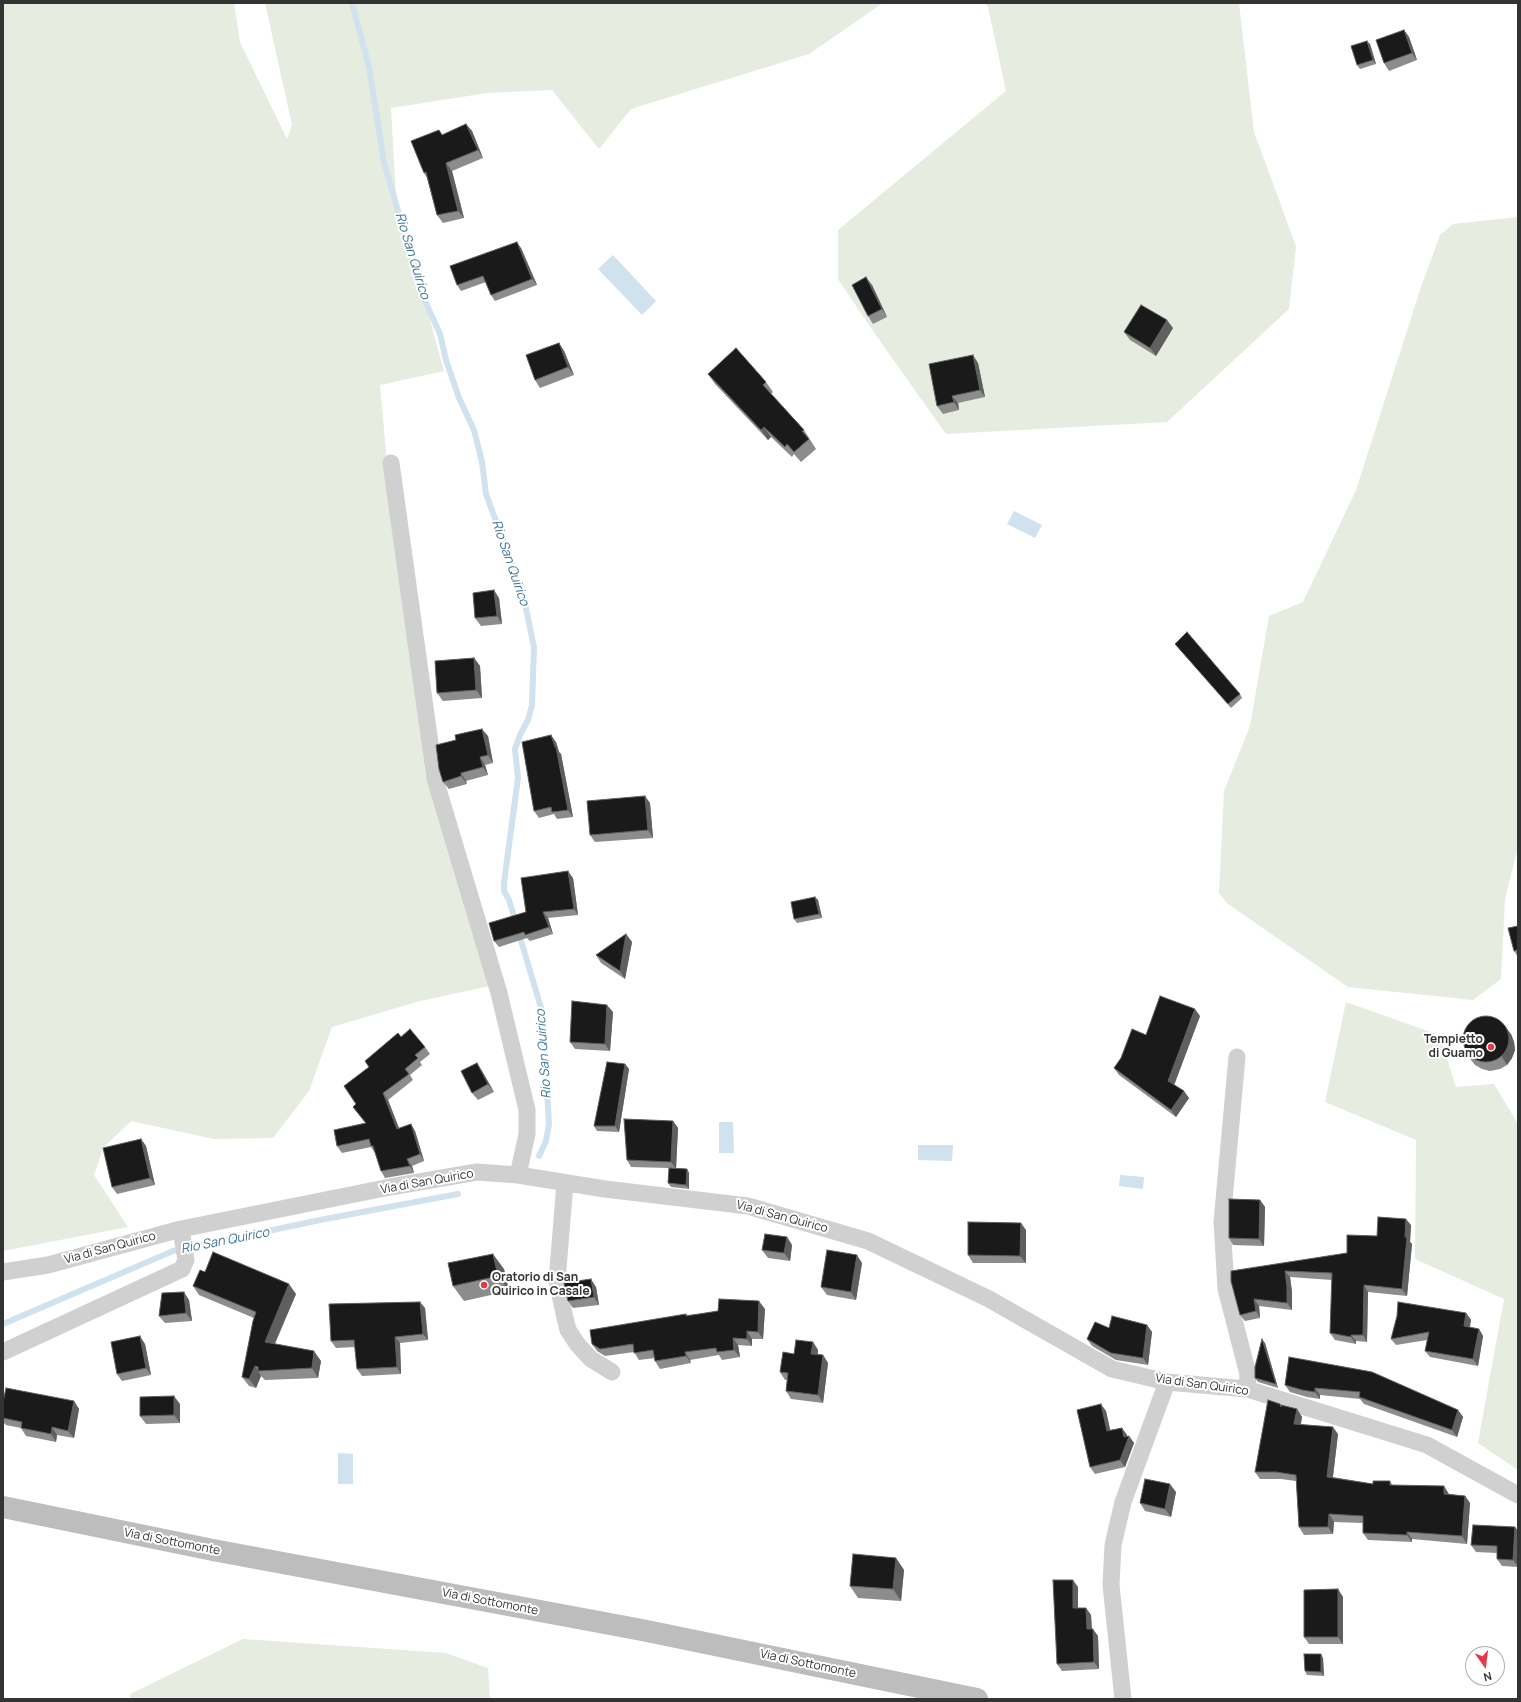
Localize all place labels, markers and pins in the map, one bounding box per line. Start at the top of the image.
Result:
place label: Tempietto di Guamo [1424,1033,1483,1061]
marker: Tempietto di Guamo [1486,1042,1496,1052]
place label: Oratorio di San Quirico in Casale [492,1271,590,1299]
marker: Oratorio di San Quirico in Casale [479,1280,489,1290]

